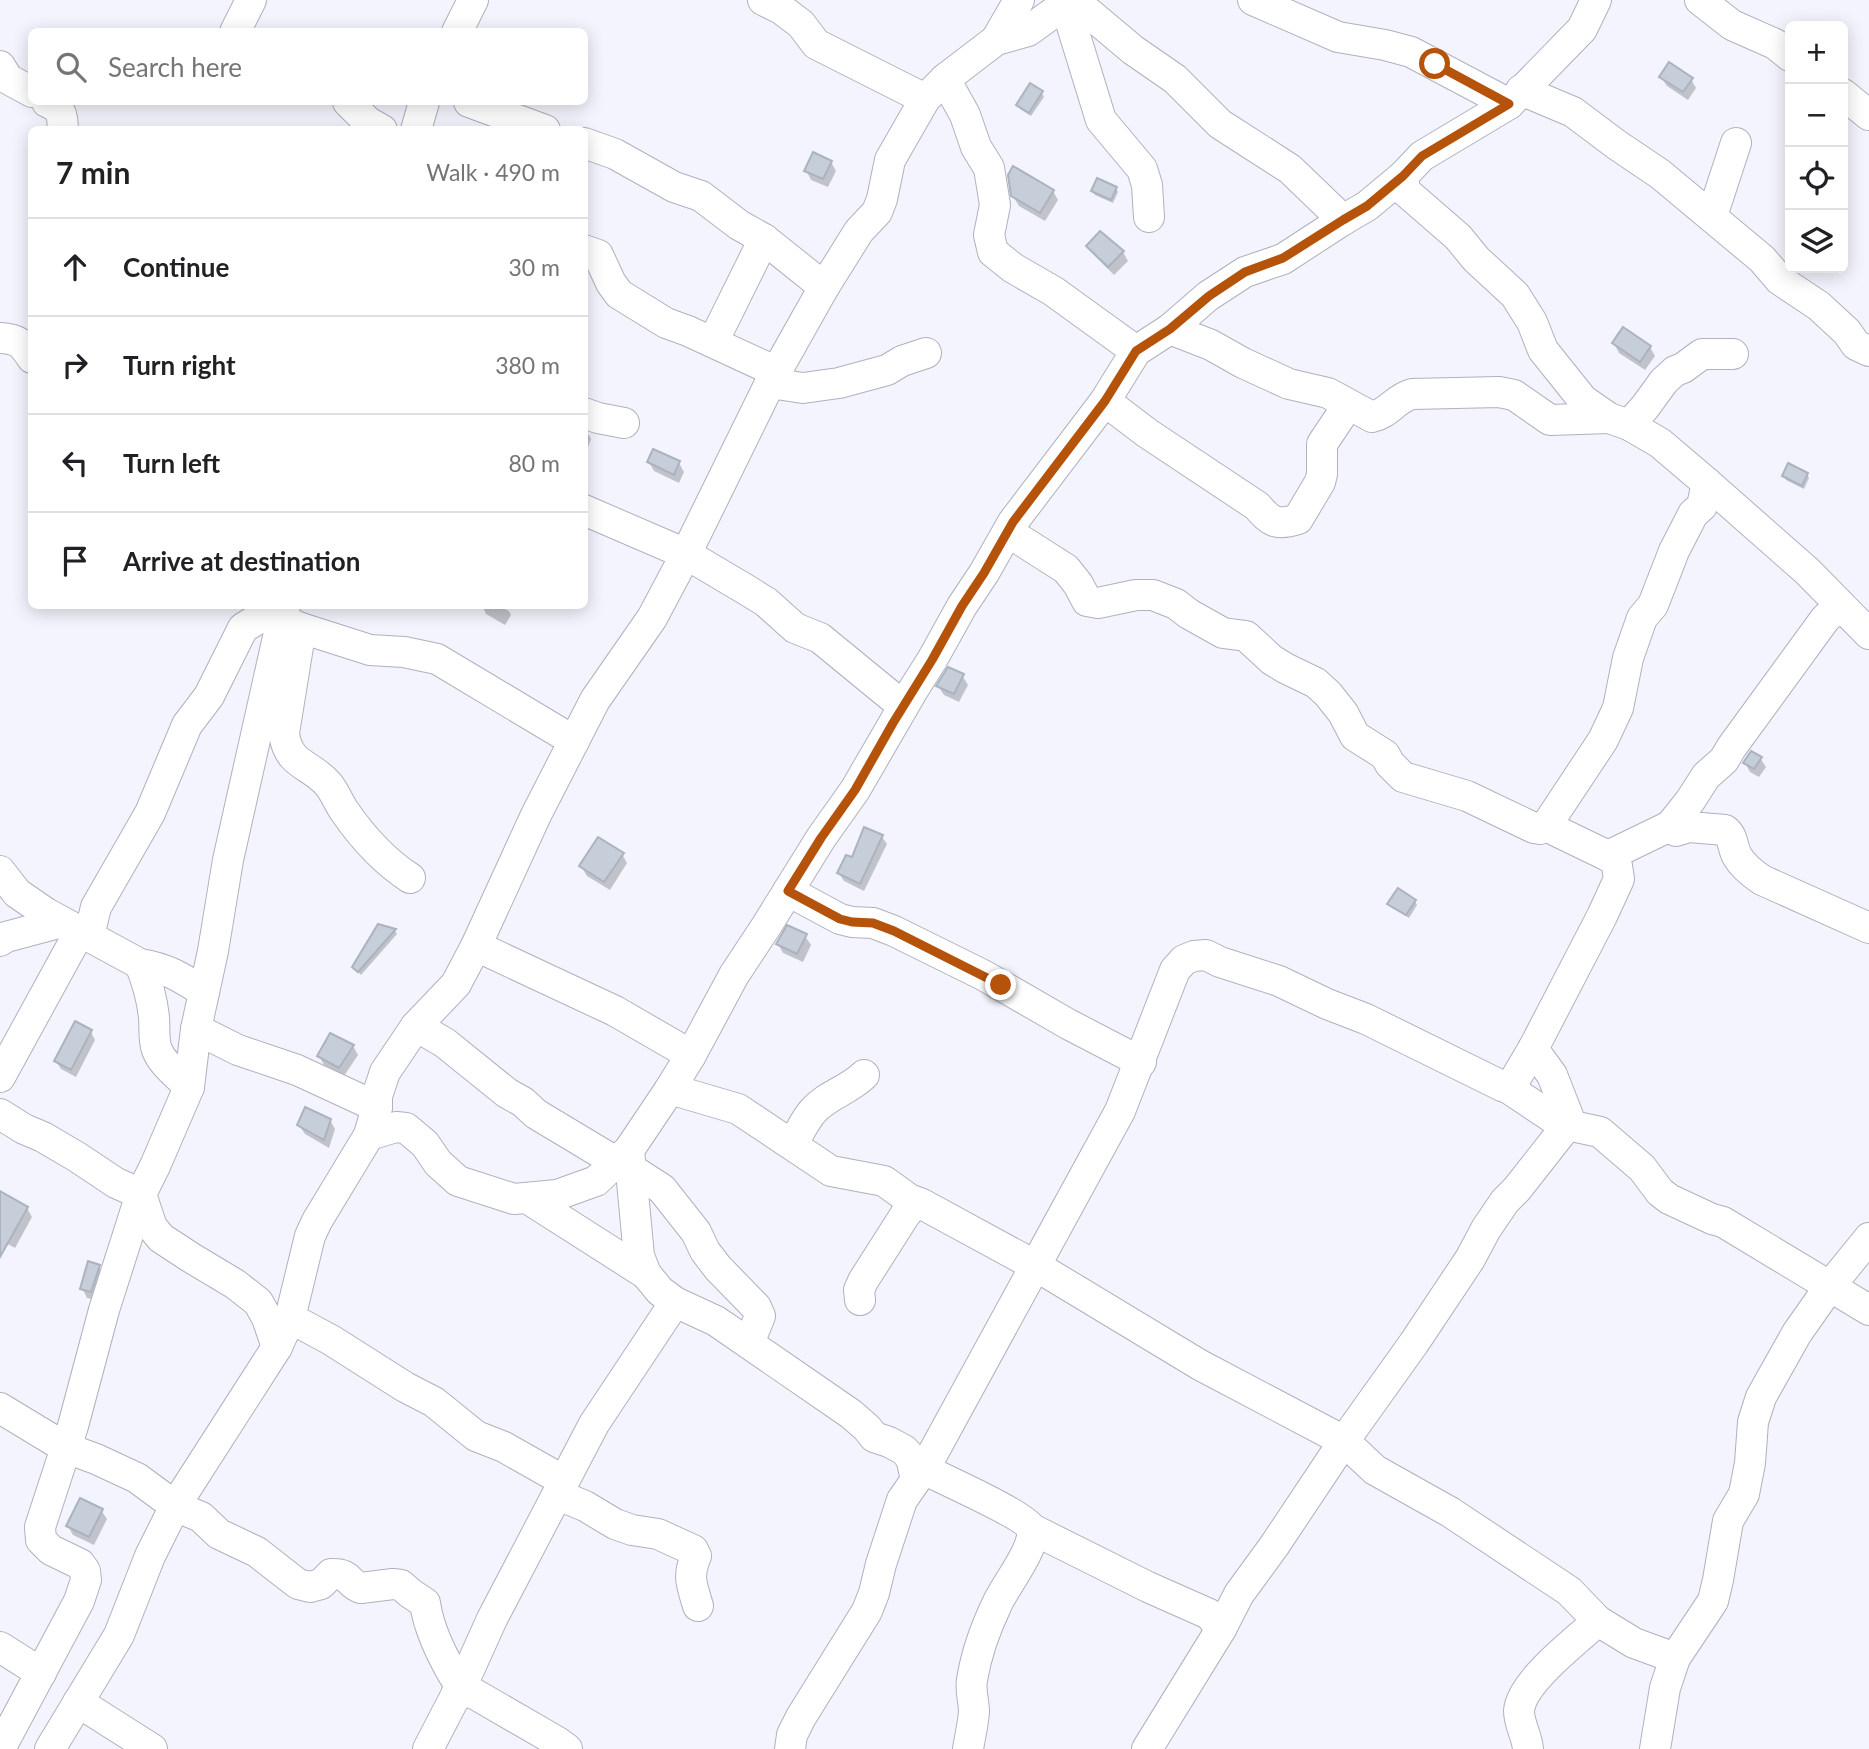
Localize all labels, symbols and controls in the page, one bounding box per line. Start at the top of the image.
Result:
map controls [1785,21,1848,273]
button: + [1785,21,1848,84]
search box [28,28,588,105]
icon: search [52,48,90,86]
route start [1419,48,1450,79]
text: Search here [108,51,242,83]
button: − [1785,84,1848,147]
button: locate [1785,147,1848,210]
text: 7 min [56,154,130,190]
text: Walk · 490 m [426,158,560,186]
button: layers [1785,210,1848,273]
icon: ahead [56,248,94,286]
text: Continue [123,251,229,283]
text: 30 m [509,253,560,281]
icon: right [56,346,94,384]
text: Turn right [123,349,236,381]
text: 380 m [495,351,560,379]
icon: left [56,444,94,482]
text: Turn left [123,447,220,479]
text: 80 m [509,449,560,477]
icon: arrive [56,542,94,580]
text: Arrive at destination [123,545,360,577]
route end [985,969,1016,1000]

